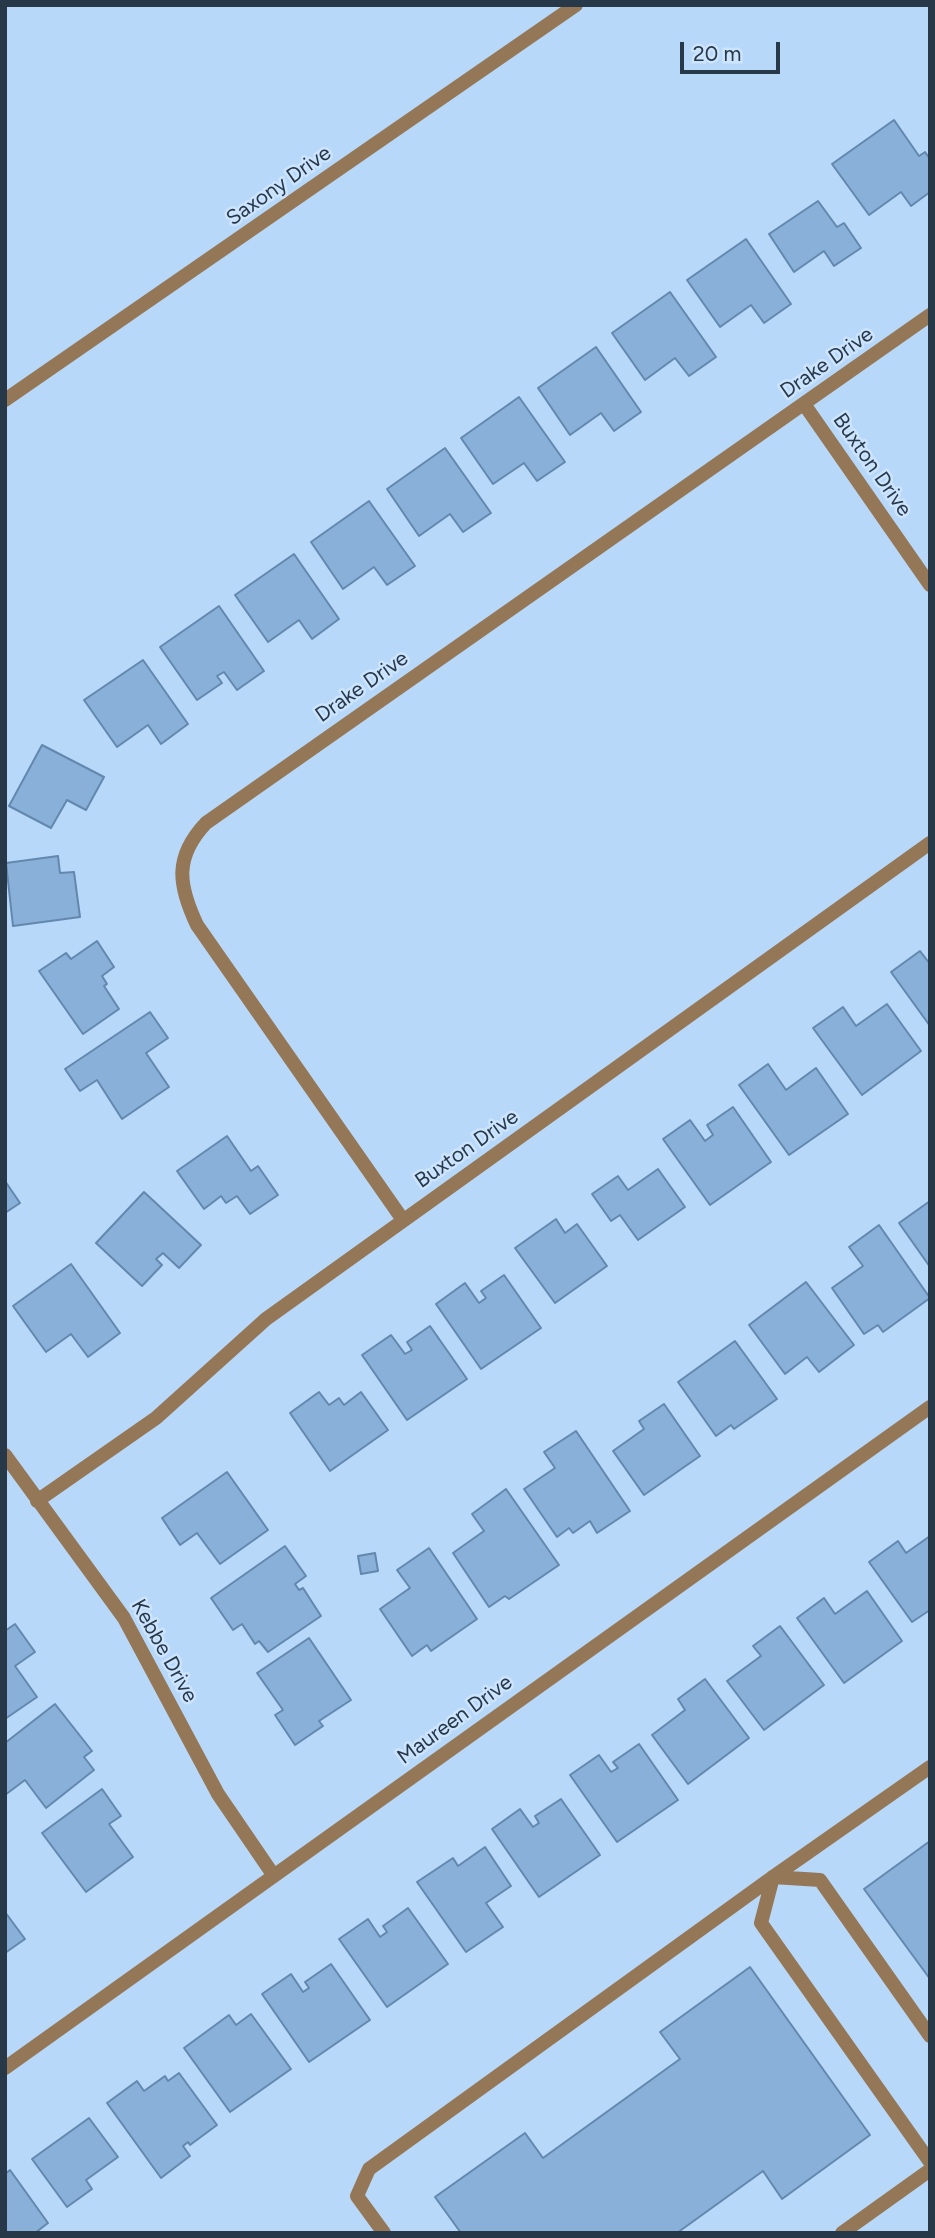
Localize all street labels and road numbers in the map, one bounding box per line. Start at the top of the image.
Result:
street label: Saxony Drive [222,141,336,231]
street label: Drake Drive [776,322,878,404]
street label: Buxton Drive [827,409,917,521]
street label: Drake Drive [311,646,413,728]
street label: Buxton Drive [411,1104,523,1194]
street label: Kebbe Drive [125,1595,203,1707]
street label: Maureen Drive [393,1670,517,1770]

